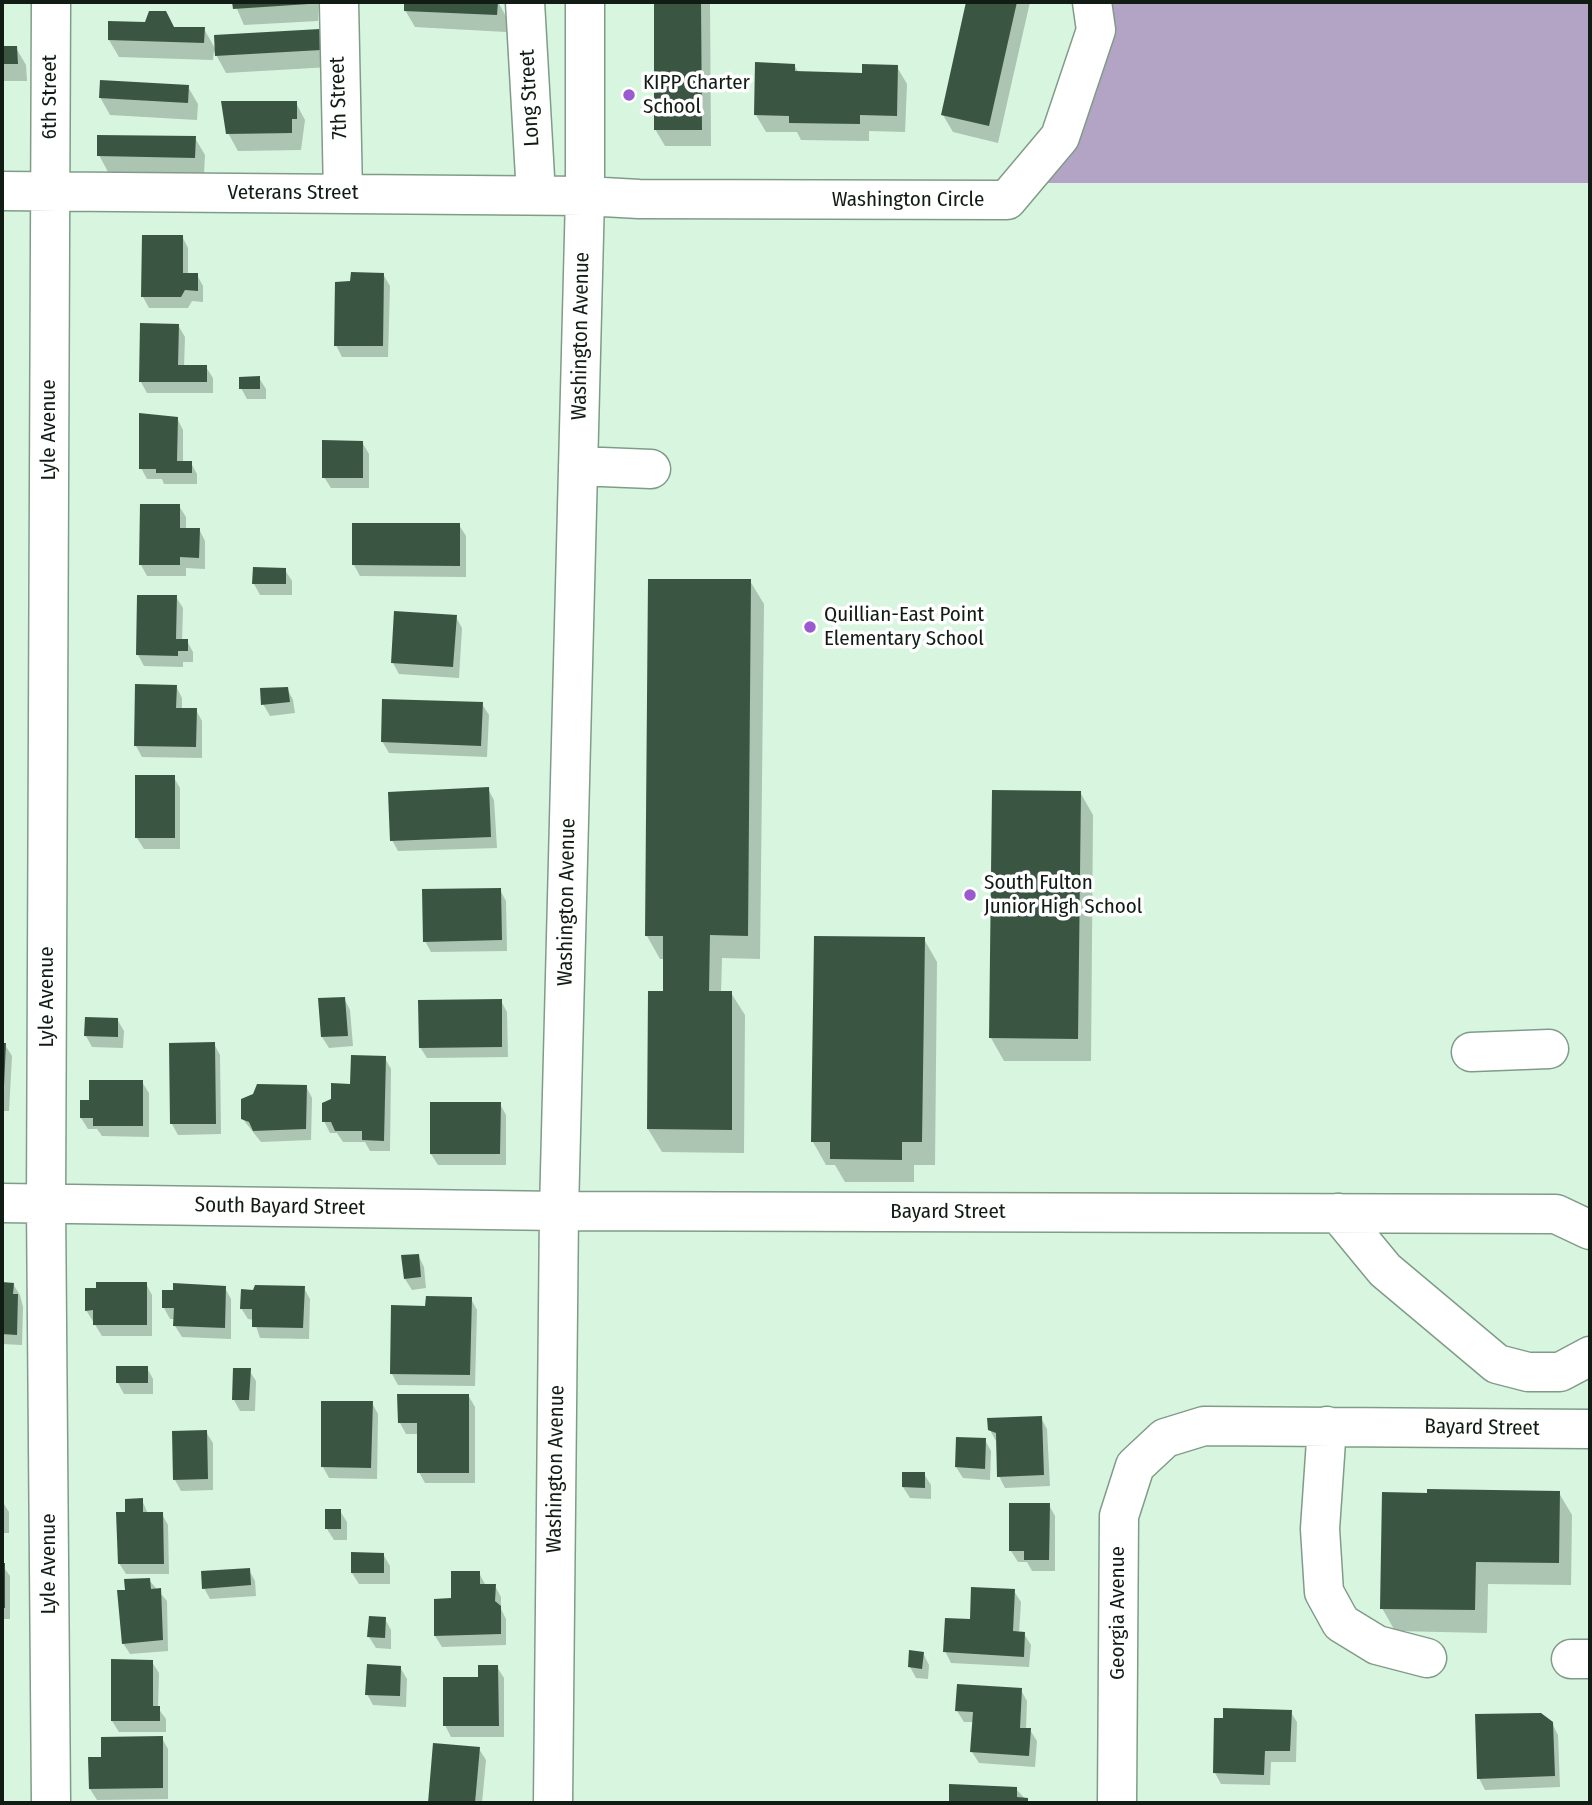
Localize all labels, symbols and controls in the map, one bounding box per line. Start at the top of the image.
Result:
street label: Long Street [515,49,545,147]
street label: 6th Street [37,55,63,139]
street label: 7th Street [325,56,353,140]
place label: KIPP Charter School [643,70,750,120]
marker: KIPP Charter School [621,87,637,103]
street label: Veterans Street [227,180,359,206]
street label: Washington Circle [832,187,984,213]
street label: Washington Avenue [567,252,595,420]
street label: Lyle Avenue [36,379,62,481]
place label: Quillian-East Point Elementary School [824,602,984,652]
marker: Quillian-East Point Elementary School [802,619,818,635]
street label: Washington Avenue [553,818,581,986]
place label: South Fulton Junior High School [984,870,1142,920]
marker: South Fulton Junior High School [962,887,978,903]
street label: Lyle Avenue [34,946,60,1048]
street label: South Bayard Street [194,1193,366,1221]
street label: Bayard Street [890,1199,1006,1225]
street label: Washington Avenue [542,1385,570,1553]
street label: Bayard Street [1424,1414,1540,1442]
street label: Lyle Avenue [36,1513,62,1615]
street label: Georgia Avenue [1105,1546,1131,1680]

